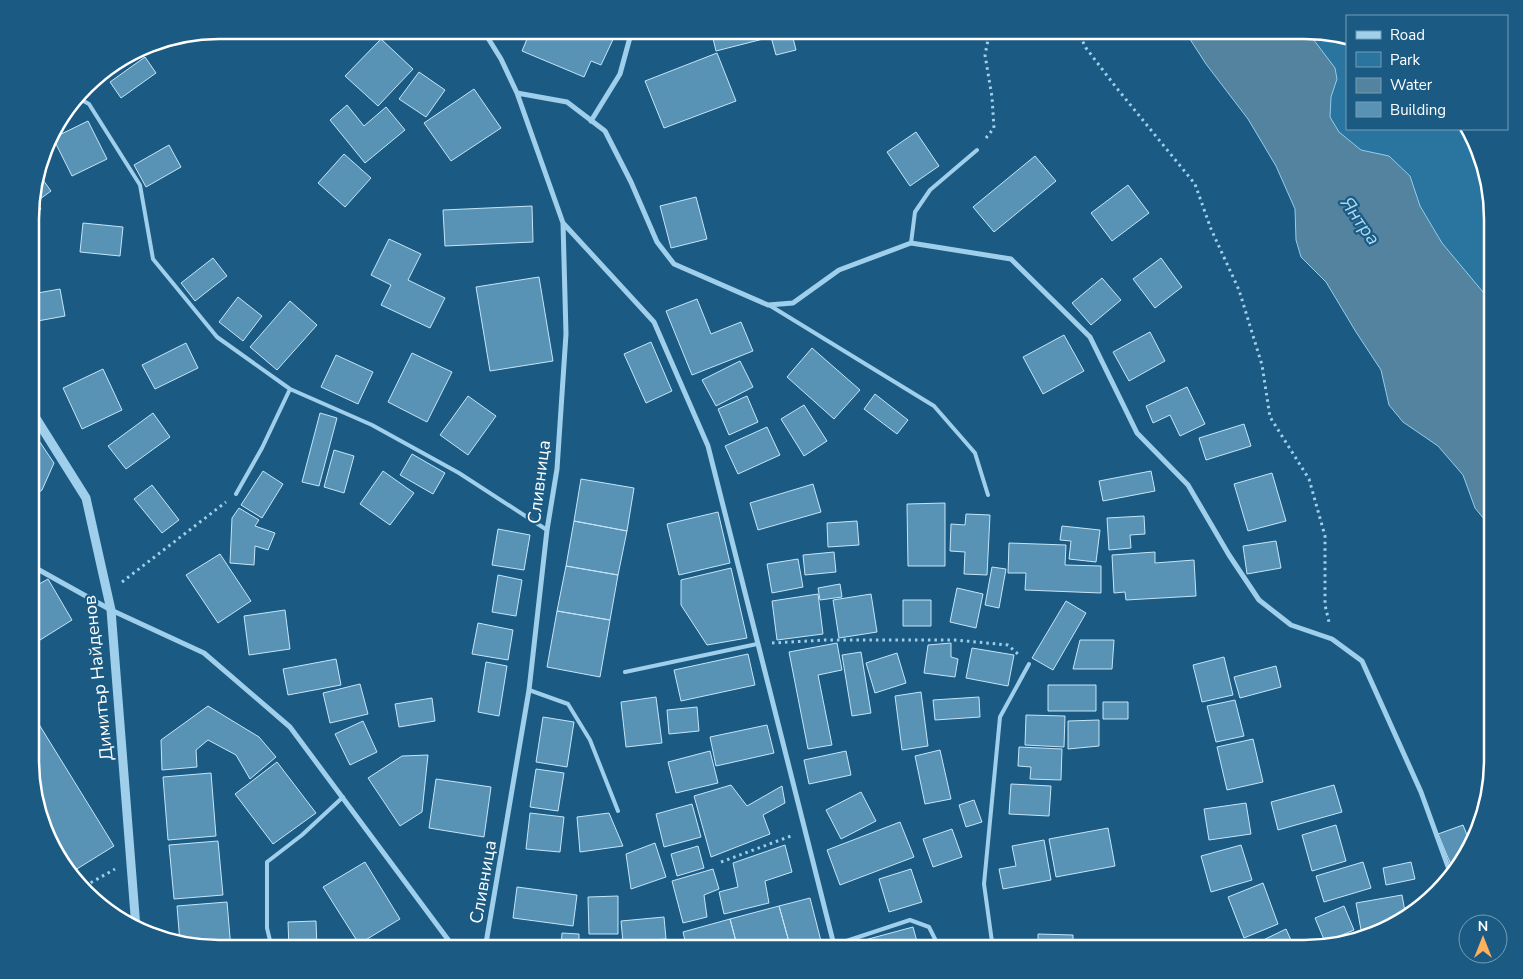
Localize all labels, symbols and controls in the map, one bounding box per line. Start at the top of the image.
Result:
legend [1346,15,1508,130]
text: Road [1390,25,1425,45]
text: Park [1390,50,1420,70]
text: Water [1390,75,1433,95]
text: Building [1390,100,1446,120]
water label: Янтра [1334,191,1386,251]
street label: Сливница [522,439,556,525]
street label: Димитър Найденов [77,594,119,762]
street label: Сливница [464,838,502,926]
north arrow [1458,914,1508,964]
text: N [1478,917,1488,936]

